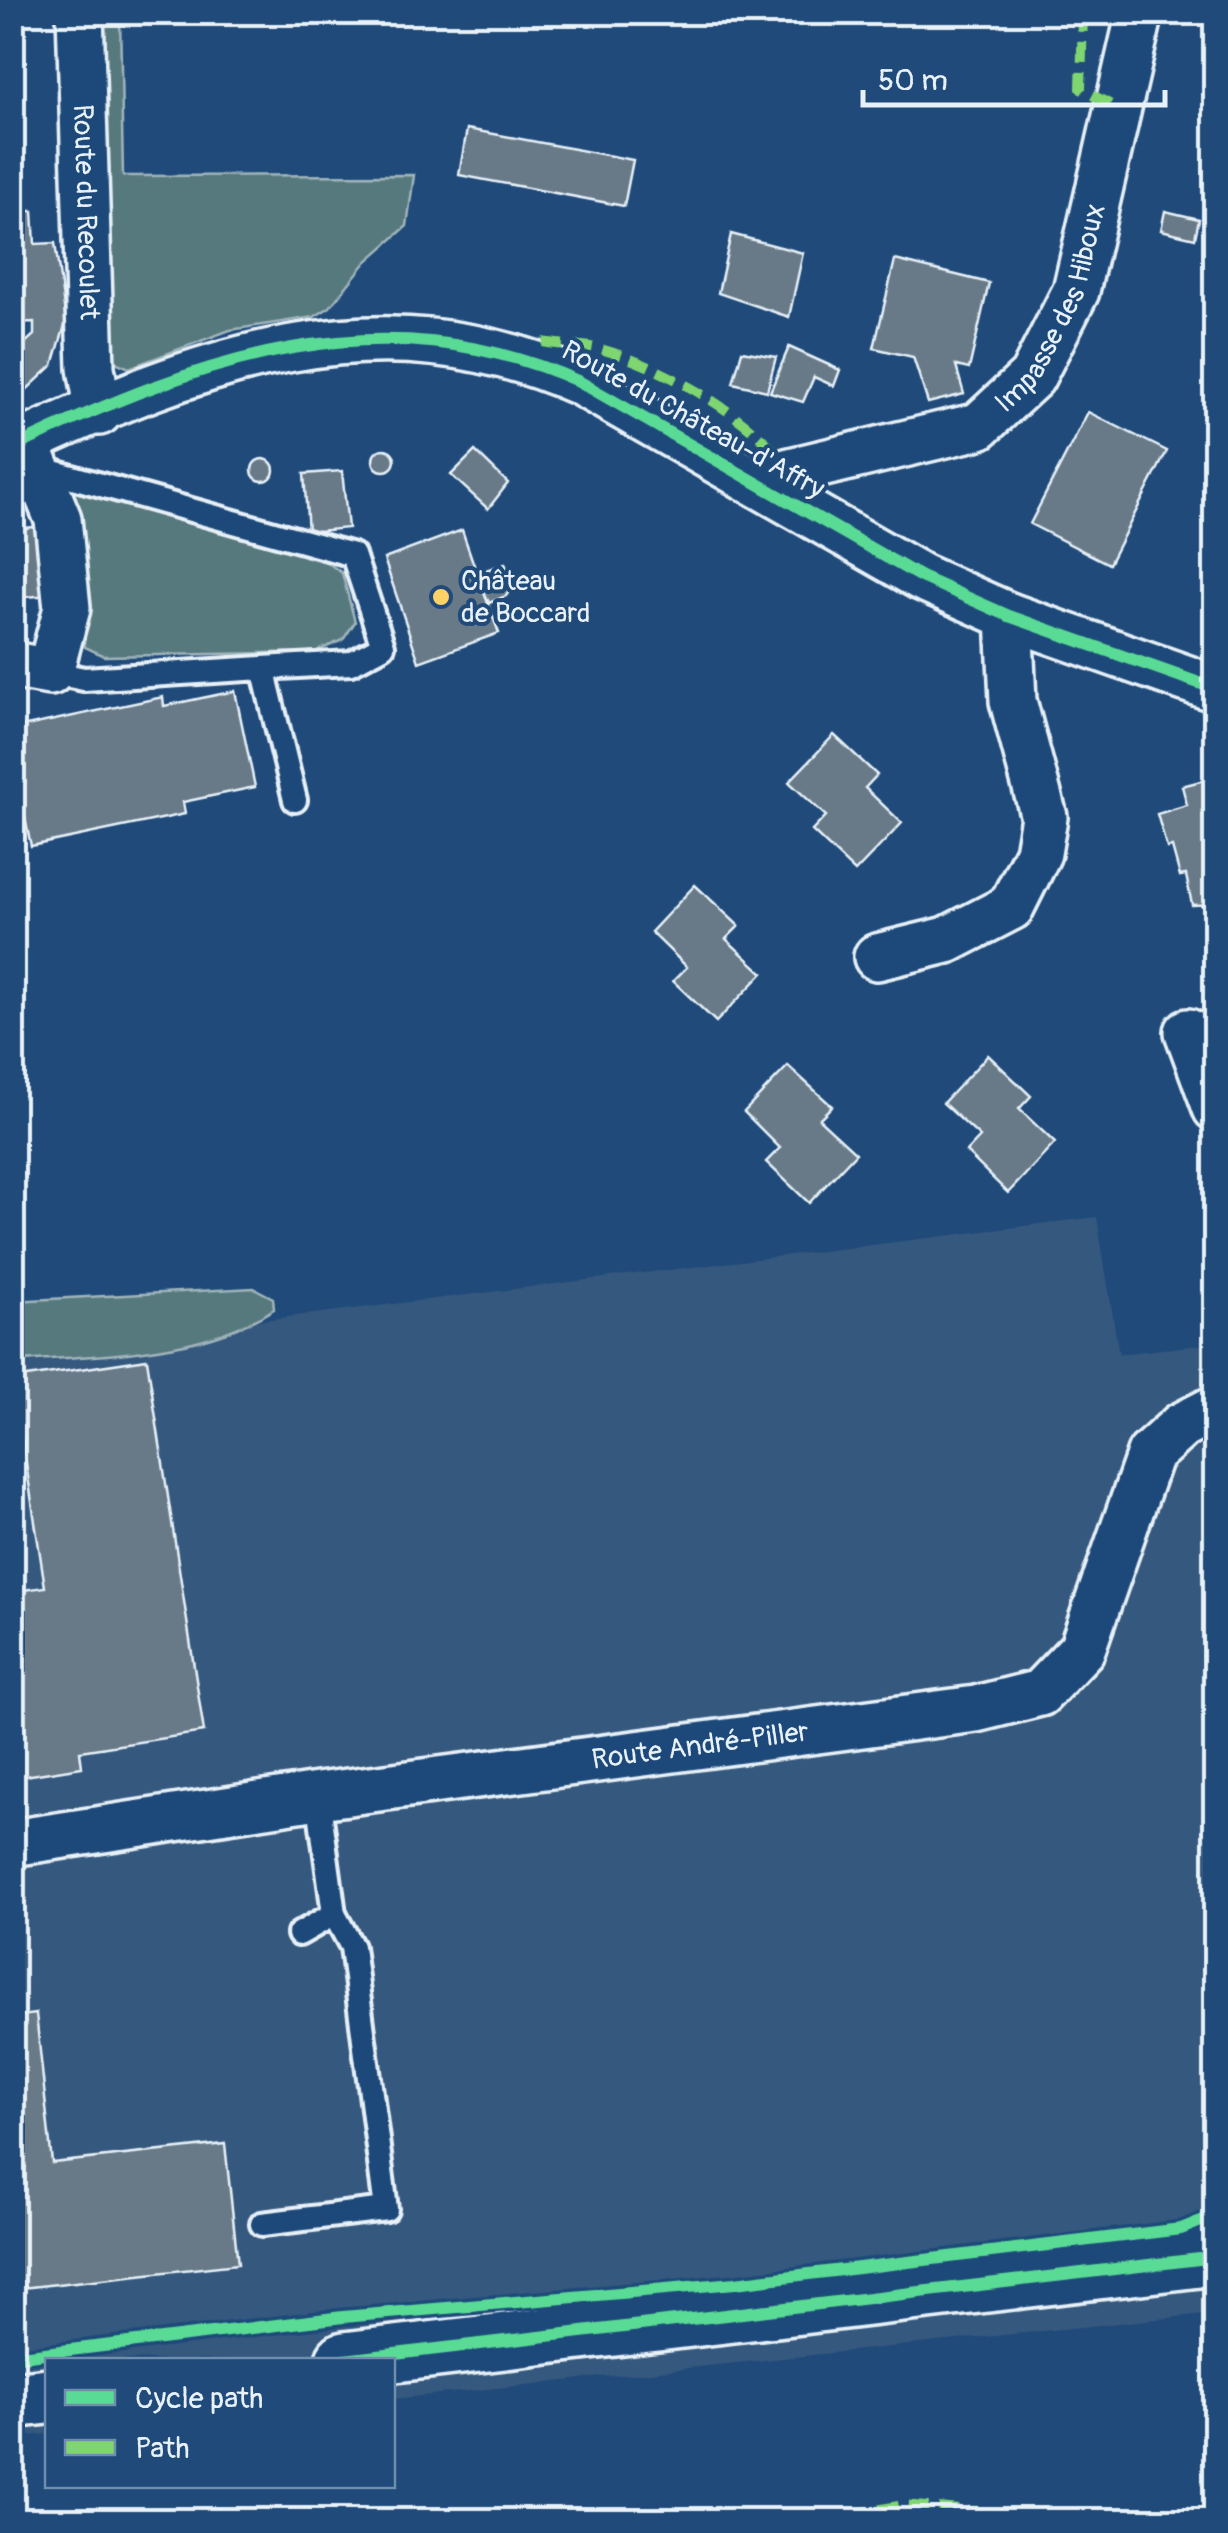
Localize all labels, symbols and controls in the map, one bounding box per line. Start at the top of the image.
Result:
scale bar [863,45,1166,107]
text: 50 m [878,62,948,99]
street label: Route du Recoulet [65,104,107,321]
street label: Impasse des Hiboux [987,200,1113,420]
street label: Route du Château-d'Affry [555,333,831,507]
place label: Château de Boccard [461,564,590,631]
marker: Château de Boccard [430,586,452,608]
street label: Route André-Piller [590,1714,811,1777]
legend [45,2358,395,2488]
text: Cycle path [135,2380,263,2417]
text: Path [135,2430,190,2467]

